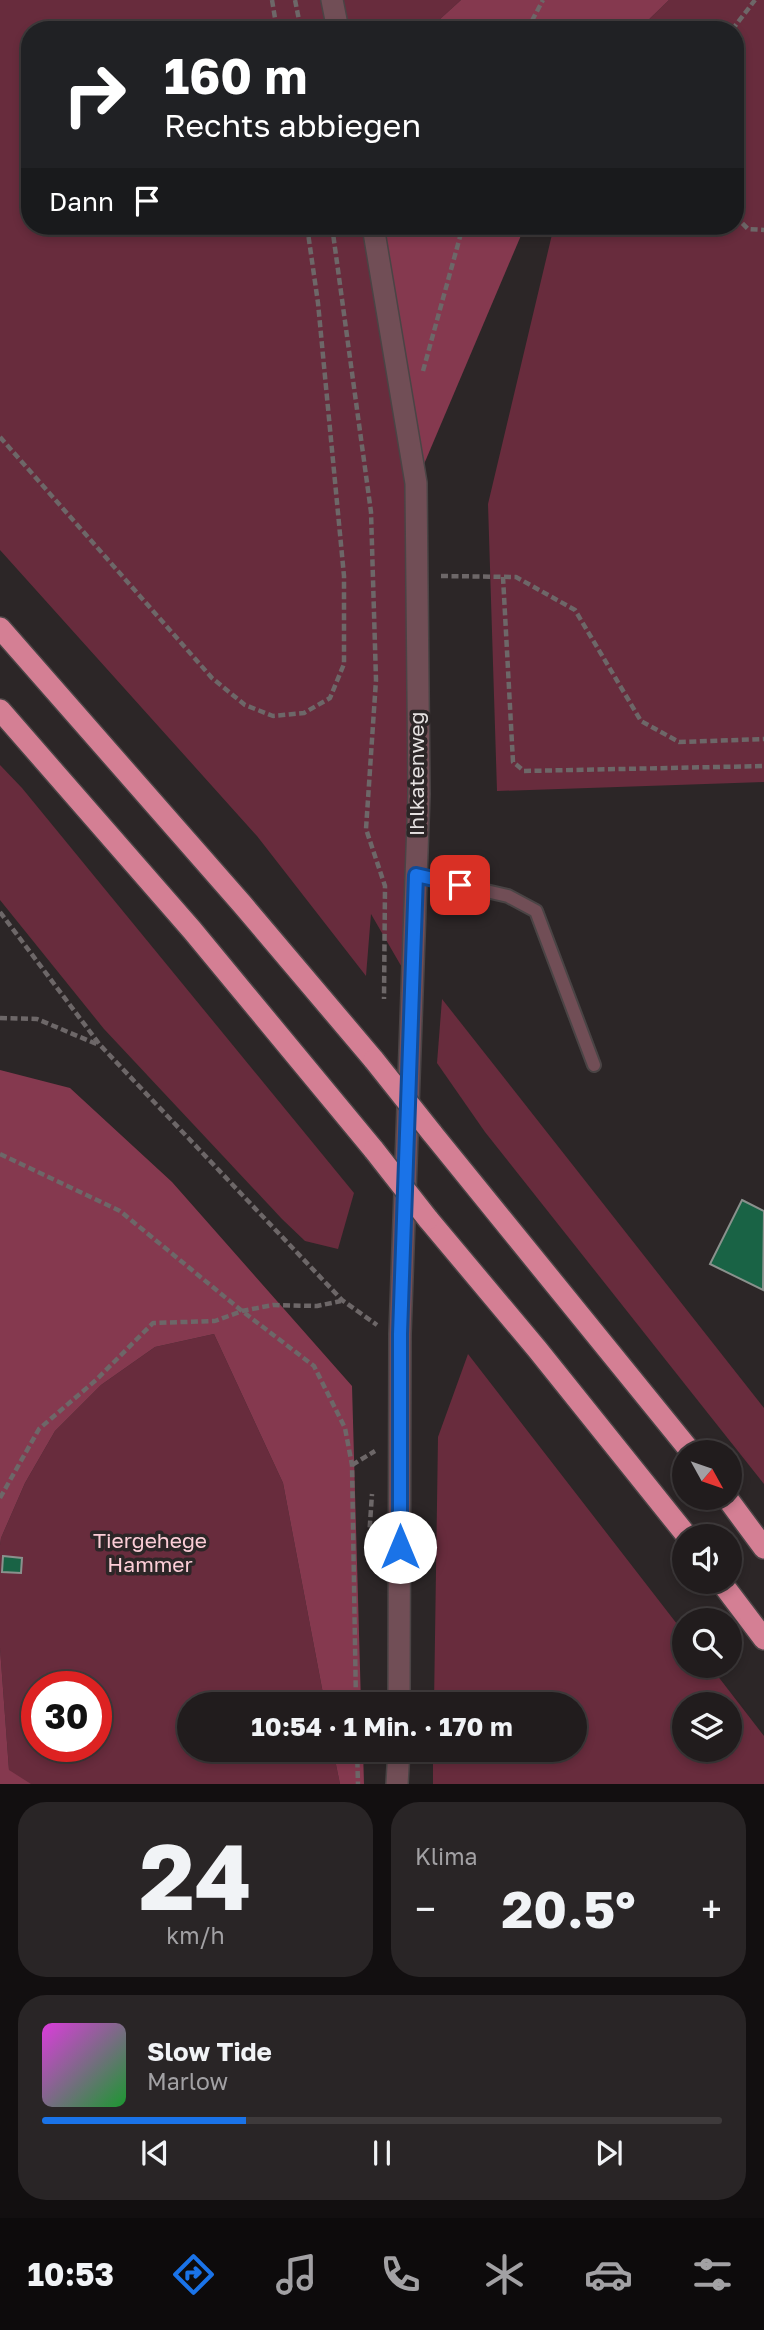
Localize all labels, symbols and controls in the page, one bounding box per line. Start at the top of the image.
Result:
text: 160 m [164,46,307,105]
icon: right [49,49,140,140]
text: Rechts abbiegen [164,106,421,144]
icon: arrive [128,182,166,220]
text: Dann [49,186,114,217]
street label: Ihlkatenweg [403,712,429,836]
pin [430,855,490,915]
icon: arrive [441,866,479,904]
north arrow [672,1440,742,1510]
map controls [672,1440,742,1762]
position arrow [363,1510,437,1584]
button: sound [672,1524,742,1594]
park label: Tiergehege Hammer [93,1527,207,1577]
button: search [672,1608,742,1678]
speed limit sign: 30 [21,1671,112,1762]
button: layers [672,1692,742,1762]
text: 10:54 · 1 Min. · 170 m [251,1711,513,1742]
text: 24 [139,1821,252,1930]
text: Klima [415,1842,478,1870]
text: 20.5° [501,1877,636,1939]
text: − [415,1886,436,1931]
text: + [701,1886,722,1931]
text: km/h [166,1921,225,1949]
text: Slow Tide [147,2036,272,2067]
text: Marlow [147,2067,228,2095]
icon: previous [136,2134,174,2172]
icon: pause [363,2134,401,2172]
icon: next [590,2134,628,2172]
icon: directions [169,2250,218,2299]
icon: music [272,2250,321,2299]
icon: phone [376,2250,425,2299]
icon: climate [480,2250,529,2299]
icon: car [584,2250,633,2299]
icon: filters [688,2250,737,2299]
text: 10:53 [27,2255,114,2293]

